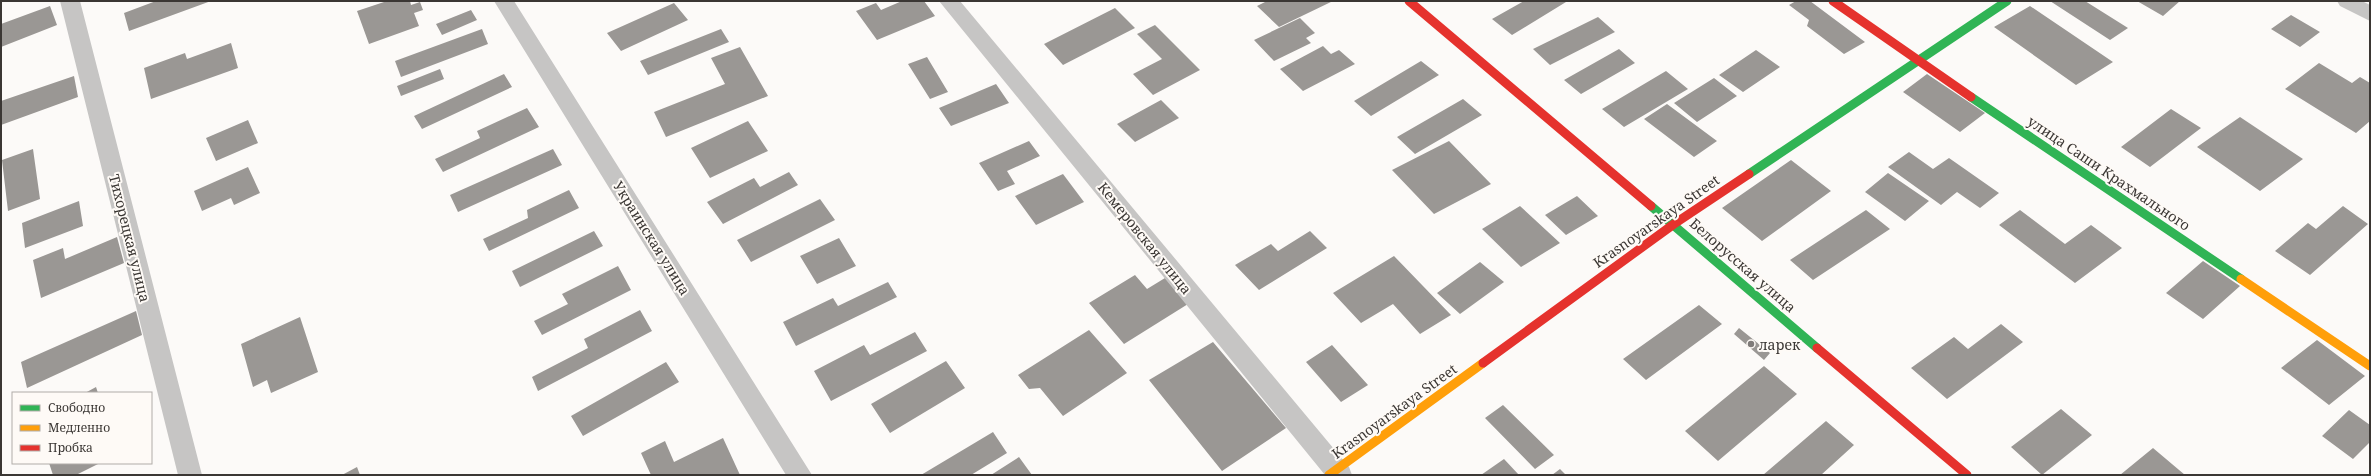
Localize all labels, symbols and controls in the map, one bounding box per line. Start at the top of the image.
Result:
street label: улица Саши Крахмального [2024,111,2194,235]
street label: Krasnoyarskaya Street [1589,170,1723,272]
street label: Тихорецкая улица [105,172,155,304]
street label: Украинская улица [609,177,695,299]
street label: Кемеровская улица [1094,178,1196,298]
street label: Белорусская улица [1686,214,1800,316]
place label: ларек [1759,335,1801,354]
marker: ларек [1746,339,1756,349]
street label: Krasnoyarskaya Street [1328,359,1460,463]
legend [12,392,152,464]
text: Свободно [48,399,105,416]
text: Медленно [48,419,110,436]
text: Пробка [48,439,93,456]

